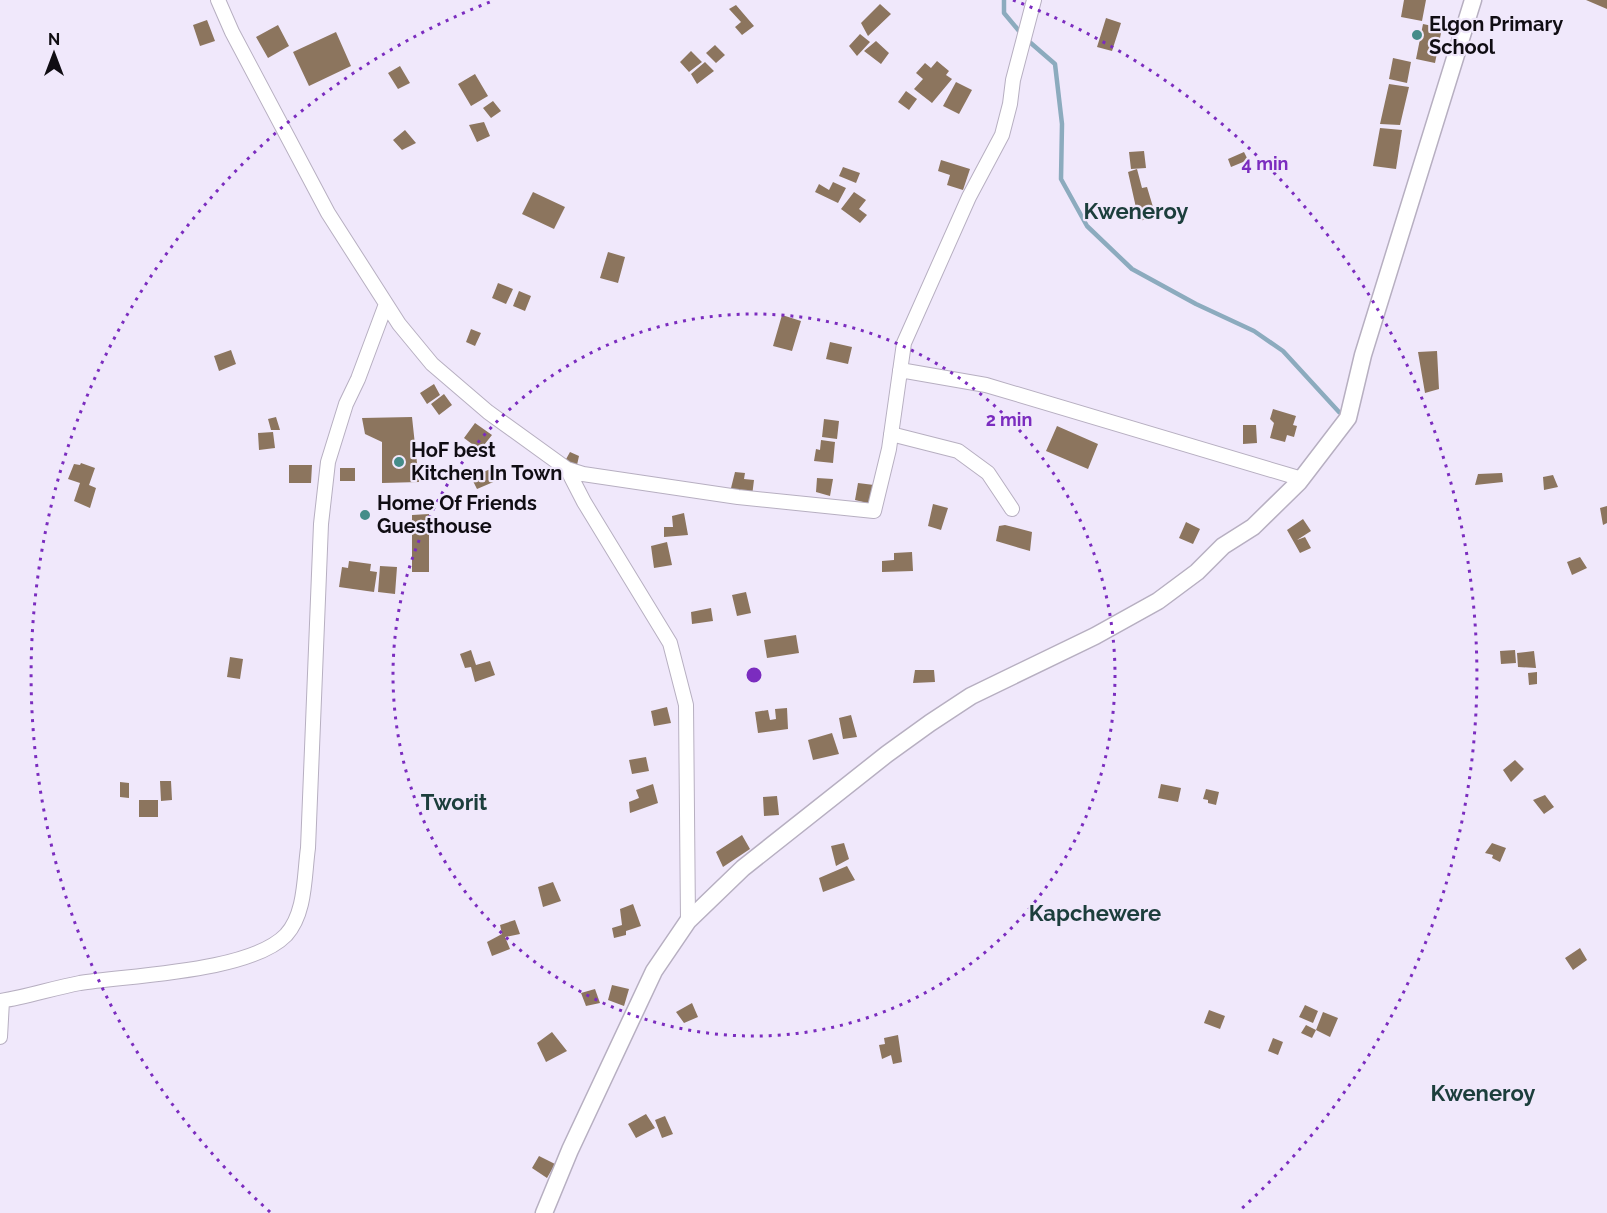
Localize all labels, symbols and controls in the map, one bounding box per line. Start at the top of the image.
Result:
place label: Elgon Primary School [1429,12,1563,59]
north arrow [24,24,84,84]
marker: Elgon Primary School [1410,28,1424,42]
text: N [48,30,60,49]
text: 4 min [1242,153,1288,174]
district label: Kweneroy [1084,198,1188,224]
text: 2 min [986,409,1032,430]
place label: HoF best Kitchen In Town [411,438,562,485]
marker: HoF best Kitchen In Town [392,455,406,469]
place label: Home Of Friends Guesthouse [377,491,537,538]
marker: Home Of Friends Guesthouse [358,508,372,522]
centre of rings [744,665,764,685]
district label: Tworit [421,789,488,815]
district label: Kapchewere [1029,900,1161,926]
district label: Kweneroy [1431,1080,1535,1106]

